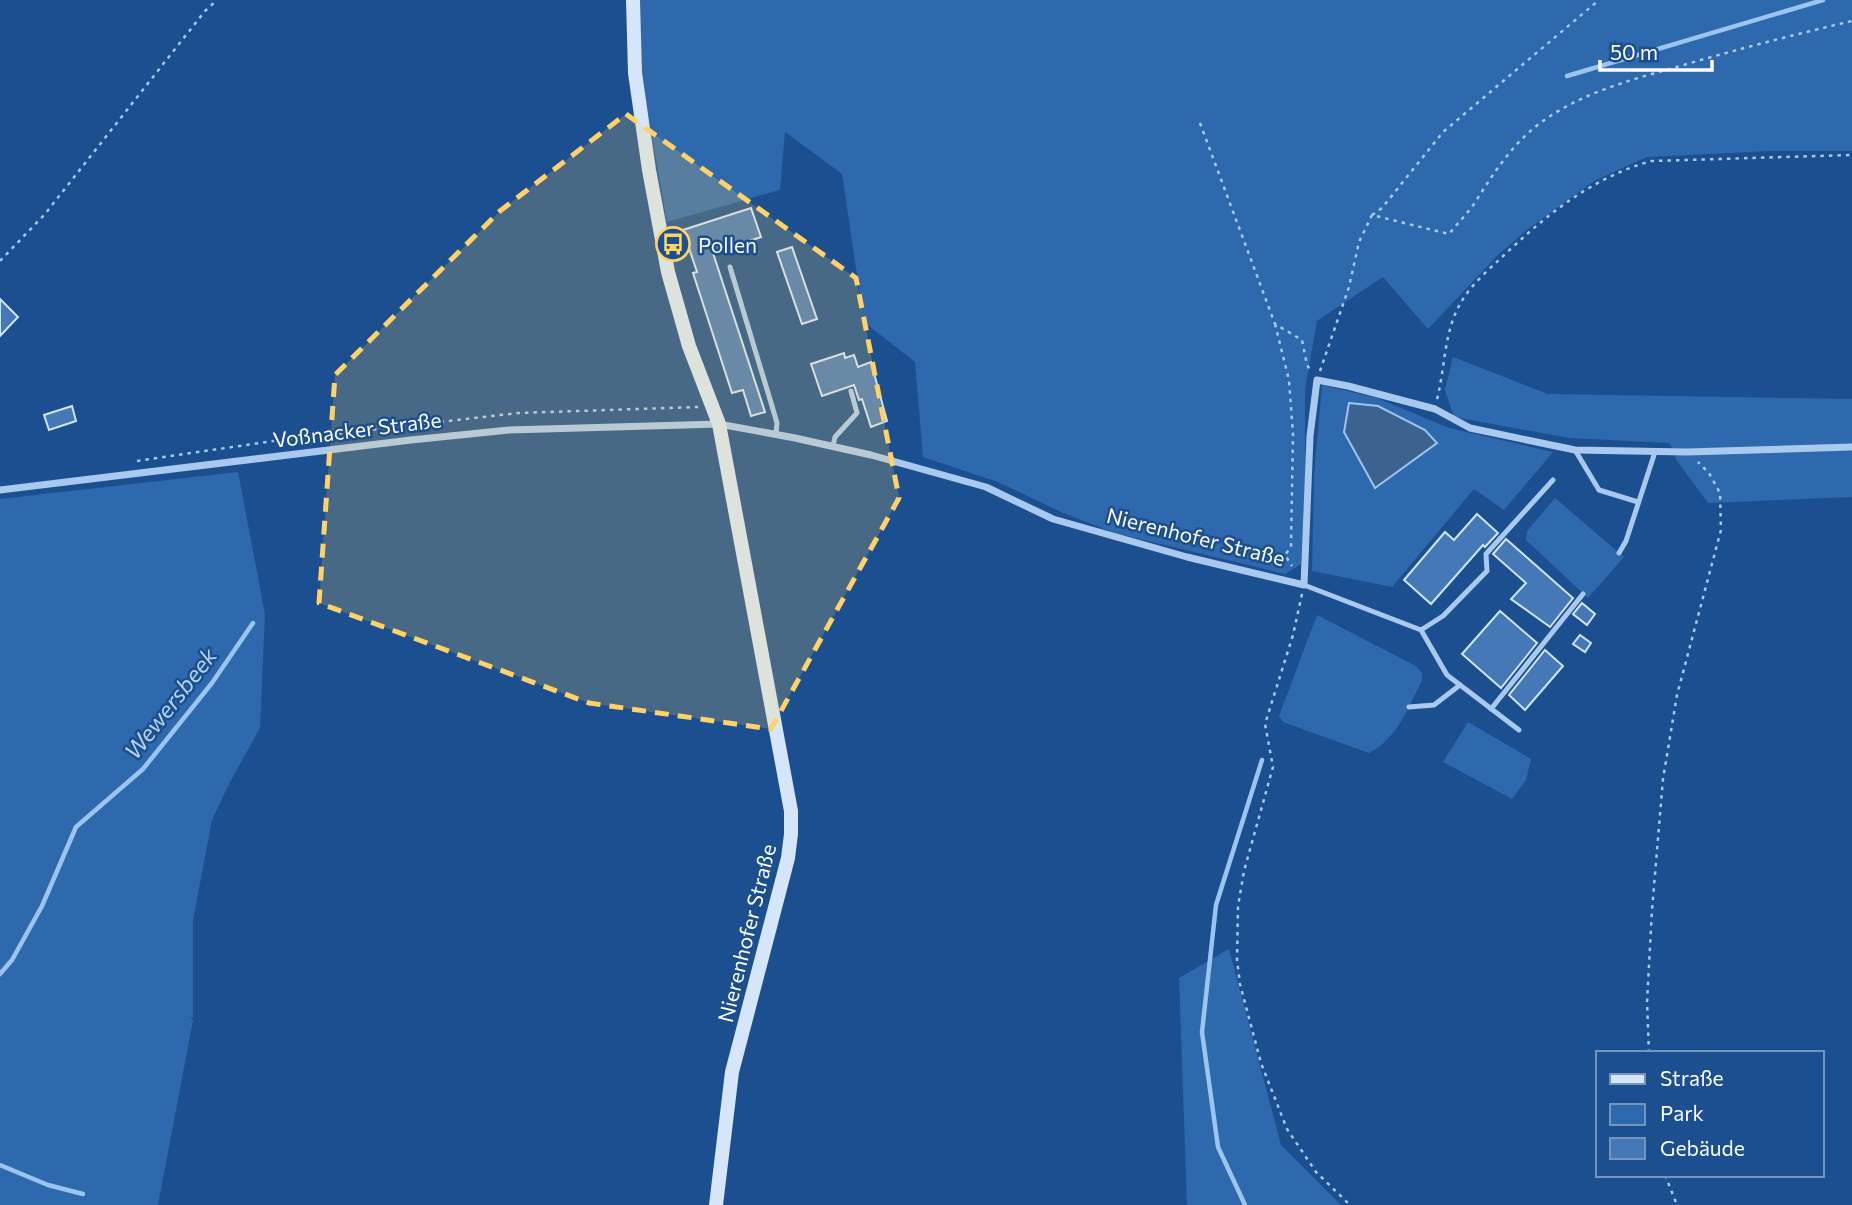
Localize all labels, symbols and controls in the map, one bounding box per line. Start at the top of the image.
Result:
scale bar [1600,28,1712,72]
text: 50 m [1610,39,1658,64]
bus stop icon: Pollen [654,225,692,263]
place label: Pollen [698,232,757,257]
street label: Voßnacker Straße [271,406,443,452]
street label: Nierenhofer Straße [1104,502,1288,570]
water label: Wewersbeek [118,641,223,764]
street label: Nierenhofer Straße [712,841,780,1025]
legend [1596,1051,1824,1177]
text: Straße [1660,1065,1724,1090]
text: Park [1660,1100,1704,1125]
text: Gebäude [1660,1135,1745,1160]

